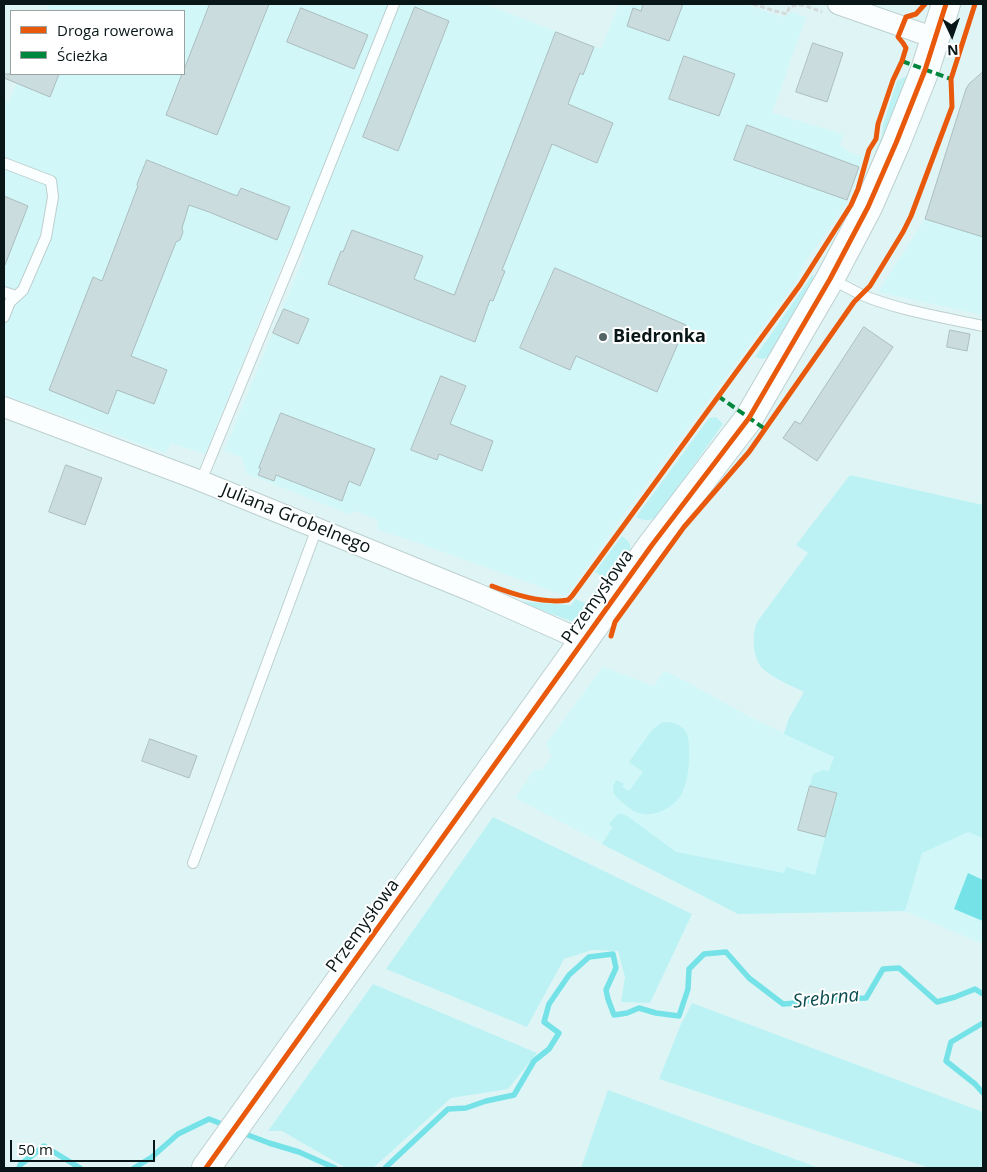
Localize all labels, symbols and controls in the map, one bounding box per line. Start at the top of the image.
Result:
legend [10,10,185,75]
north arrow [927,10,977,60]
text: Droga rowerowa [57,20,174,40]
text: N [947,41,959,60]
text: Ścieżka [57,45,108,65]
place label: Biedronka [613,326,706,348]
marker: Biedronka [597,331,609,343]
street label: Juliana Grobelnego [218,479,374,559]
street label: Przemysłowa [558,546,638,648]
street label: Przemysłowa [322,875,404,977]
water label: Srebrna [792,984,860,1014]
scale bar [12,1130,158,1162]
text: 50 m [18,1139,53,1159]

